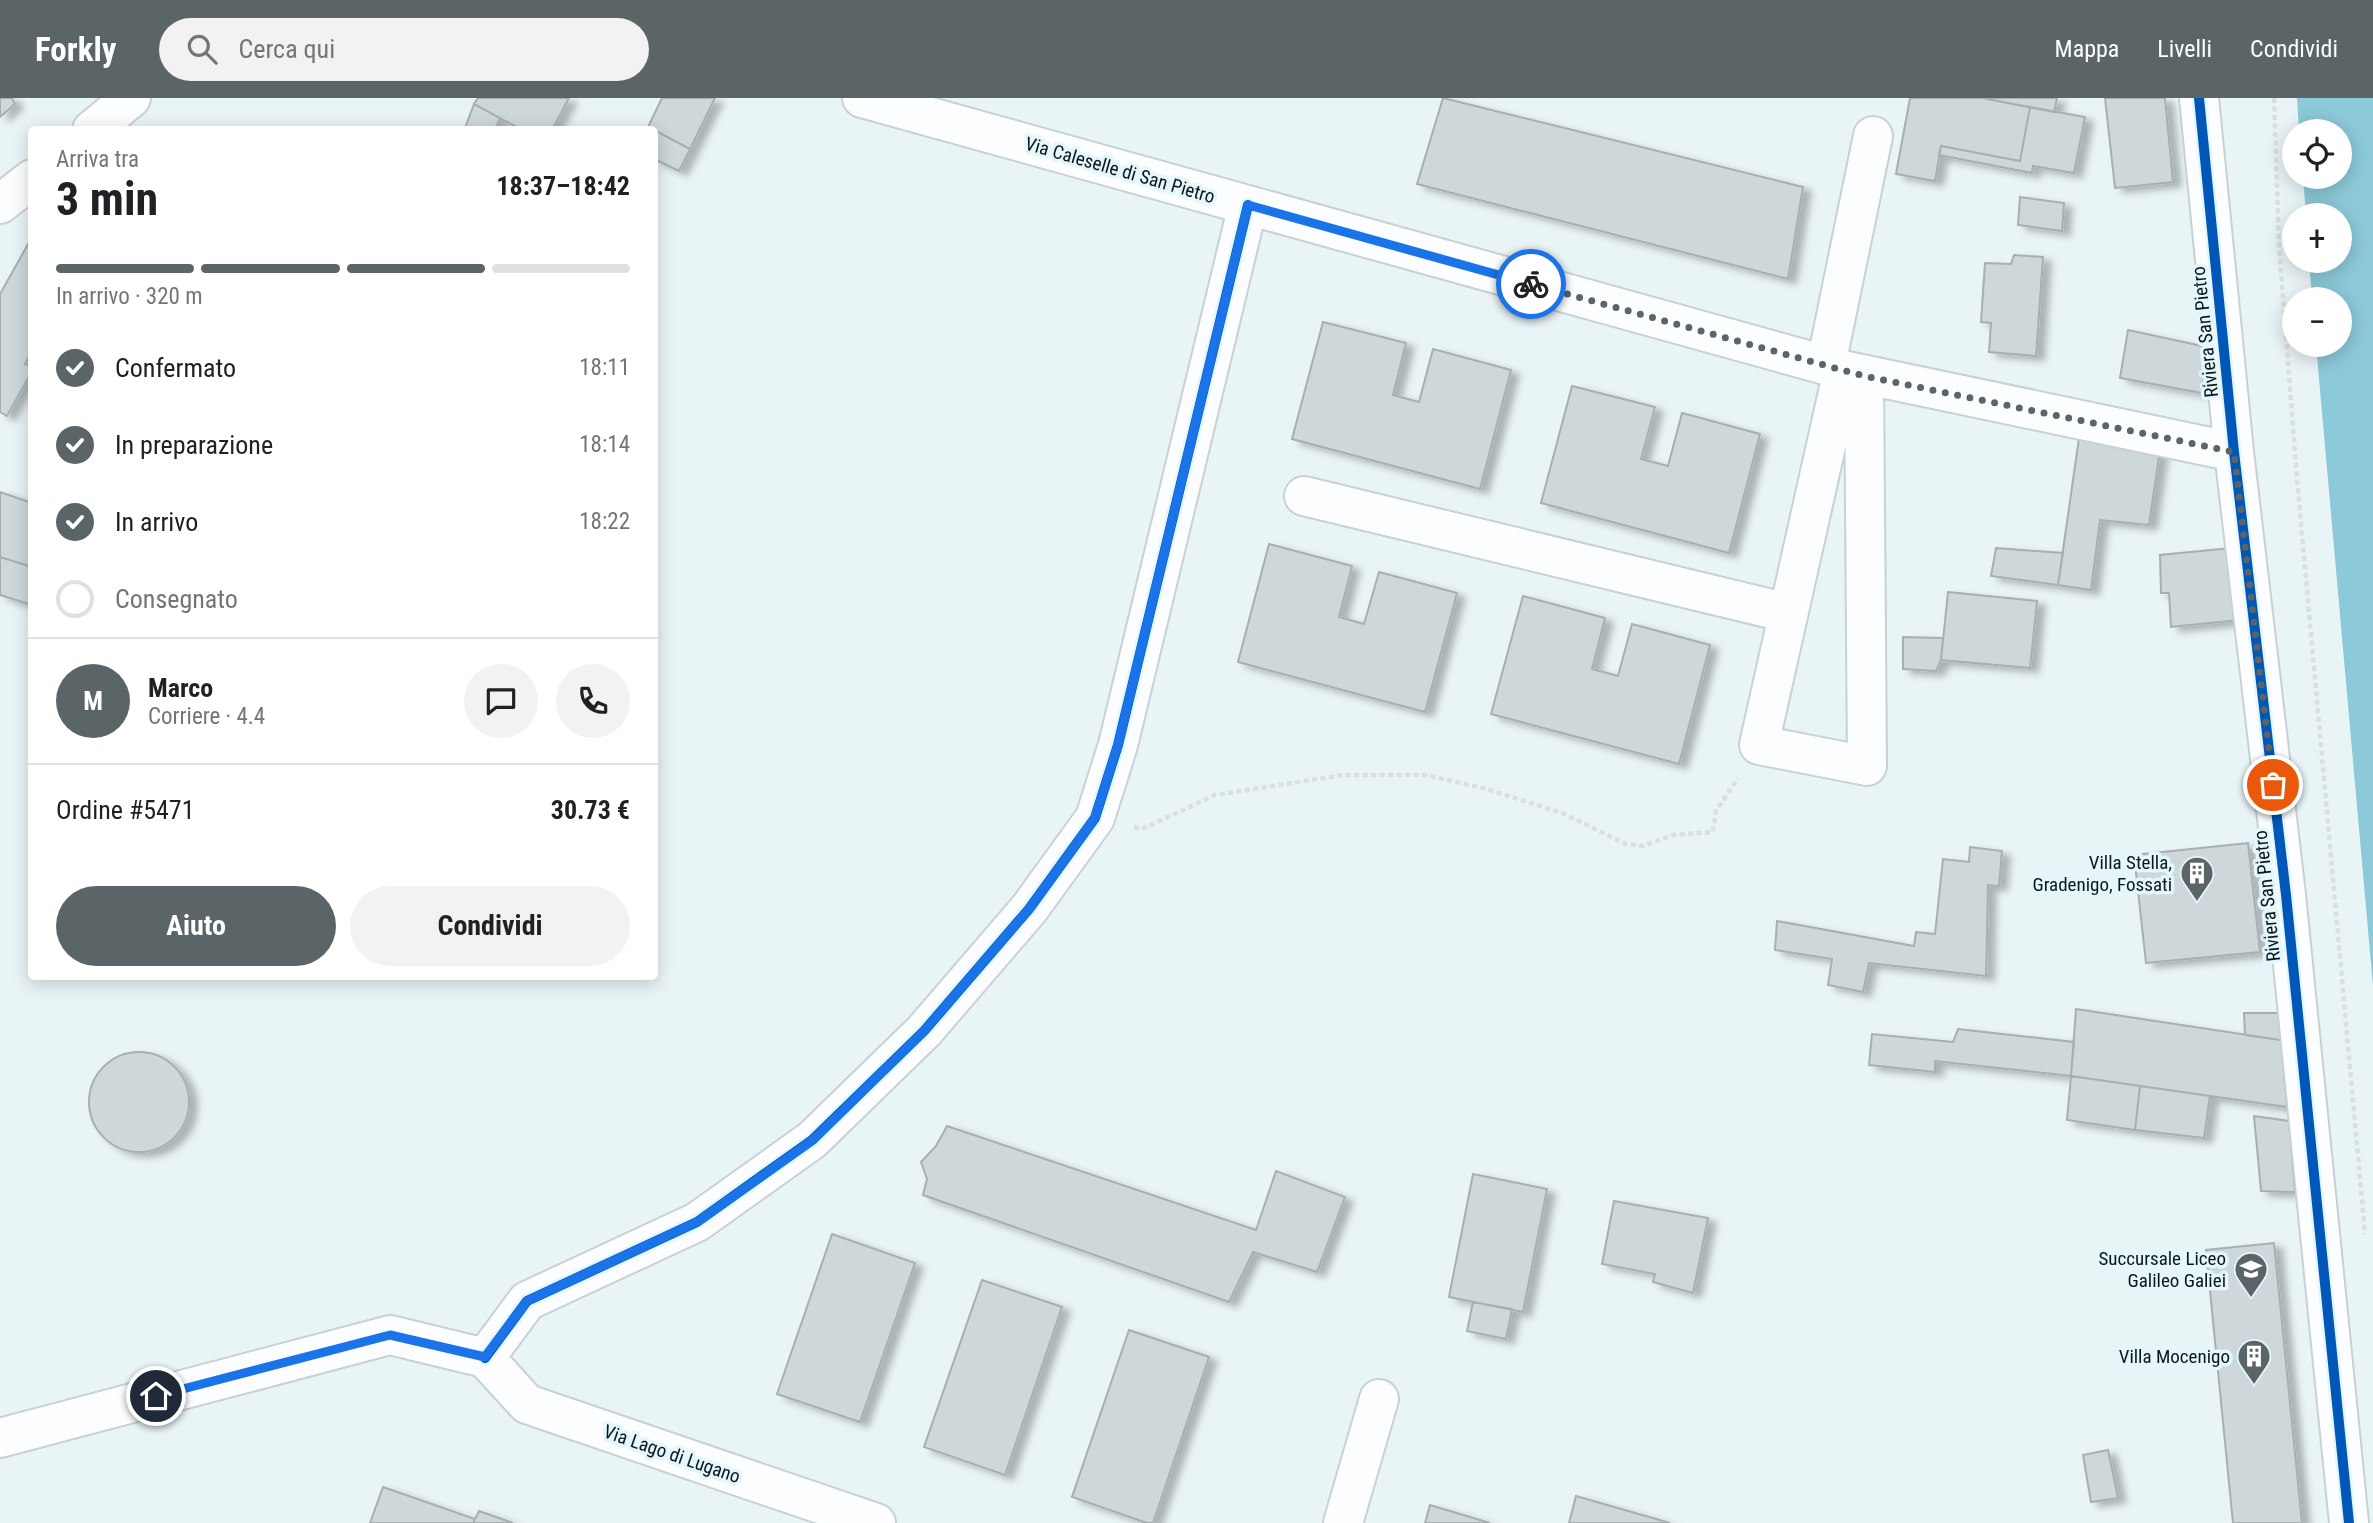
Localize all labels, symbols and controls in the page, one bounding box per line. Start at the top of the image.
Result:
search box [159,18,649,81]
text: Forkly [35,30,117,69]
icon: search [183,30,221,68]
text: Cerca qui [239,34,335,64]
text: Mappa [2055,35,2119,63]
text: Livelli [2157,35,2212,63]
text: Condividi [2250,35,2338,63]
map controls [2282,119,2352,357]
button: locate [2282,119,2352,189]
street label: Via Caleselle di San Pietro [1022,132,1218,208]
text: Arriva tra [56,146,139,173]
text: 18:37–18:42 [496,171,630,201]
text: 3 min [56,172,158,226]
button: + [2282,203,2352,273]
courier [1496,249,1566,319]
icon: bike [1512,265,1550,303]
street label: Riviera San Pietro [2187,265,2223,399]
text: In arrivo · 320 m [56,283,203,310]
button: − [2282,287,2352,357]
icon: check [56,349,94,387]
text: Confermato [115,353,236,383]
text: 18:11 [579,354,630,381]
icon: check [56,426,94,464]
text: In preparazione [115,430,273,460]
text: 18:14 [579,431,630,458]
icon: check [56,503,94,541]
text: In arrivo [115,507,198,537]
text: 18:22 [579,508,630,535]
text: Consegnato [115,584,238,614]
button: chat [464,664,538,738]
button: phone [556,664,630,738]
text: Marco [148,673,213,703]
text: M [83,686,103,716]
text: Corriere · 4.4 [148,703,265,730]
pin [2243,755,2303,815]
icon: bag [2254,766,2292,804]
text: Ordine #5471 [56,795,195,825]
text: 30.73 € [551,795,630,825]
street label: Riviera San Pietro [2249,829,2285,963]
place label: Villa Stella, Gradenigo, Fossati [2032,851,2172,896]
building icon: Villa Stella, Gradenigo, Fossati [2178,854,2216,903]
button: Aiuto [56,886,336,966]
button: Condividi [350,886,630,966]
place label: Succursale Liceo Galileo Galiei [2098,1247,2226,1292]
school or university icon: Succursale Liceo Galileo Galiei [2232,1250,2270,1299]
building icon: Villa Mocenigo [2235,1337,2273,1386]
place label: Villa Mocenigo [2119,1345,2230,1368]
pin [126,1366,186,1426]
icon: home [137,1377,175,1415]
street label: Via Lago di Lugano [601,1420,743,1488]

